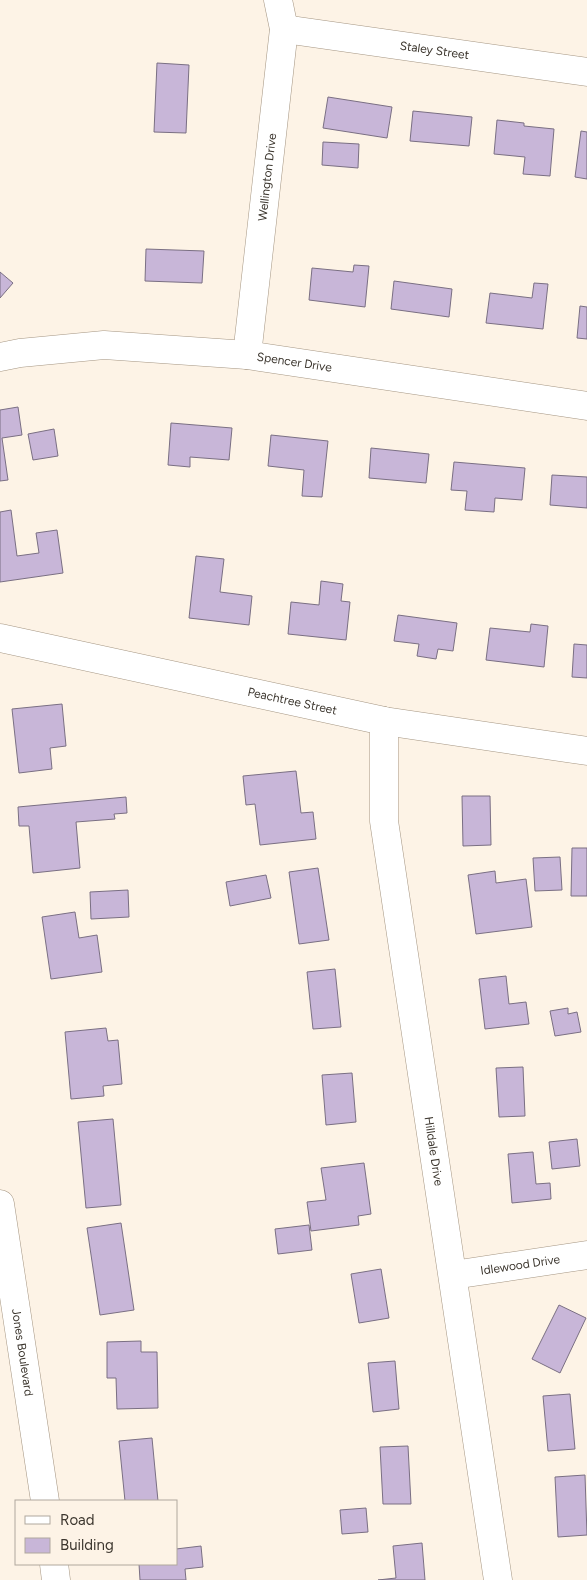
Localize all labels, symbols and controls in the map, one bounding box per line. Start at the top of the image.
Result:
street label: Staley Street [399,39,471,62]
street label: Wellington Drive [255,132,279,222]
street label: Spencer Drive [256,350,333,375]
street label: Peachtree Street [246,685,339,718]
street label: Hilldale Drive [421,1116,446,1187]
street label: Idlewood Drive [479,1252,561,1278]
street label: Jones Boulevard [9,1308,36,1397]
legend [15,1500,178,1565]
text: Road [60,1511,95,1529]
text: Building [60,1536,114,1554]

